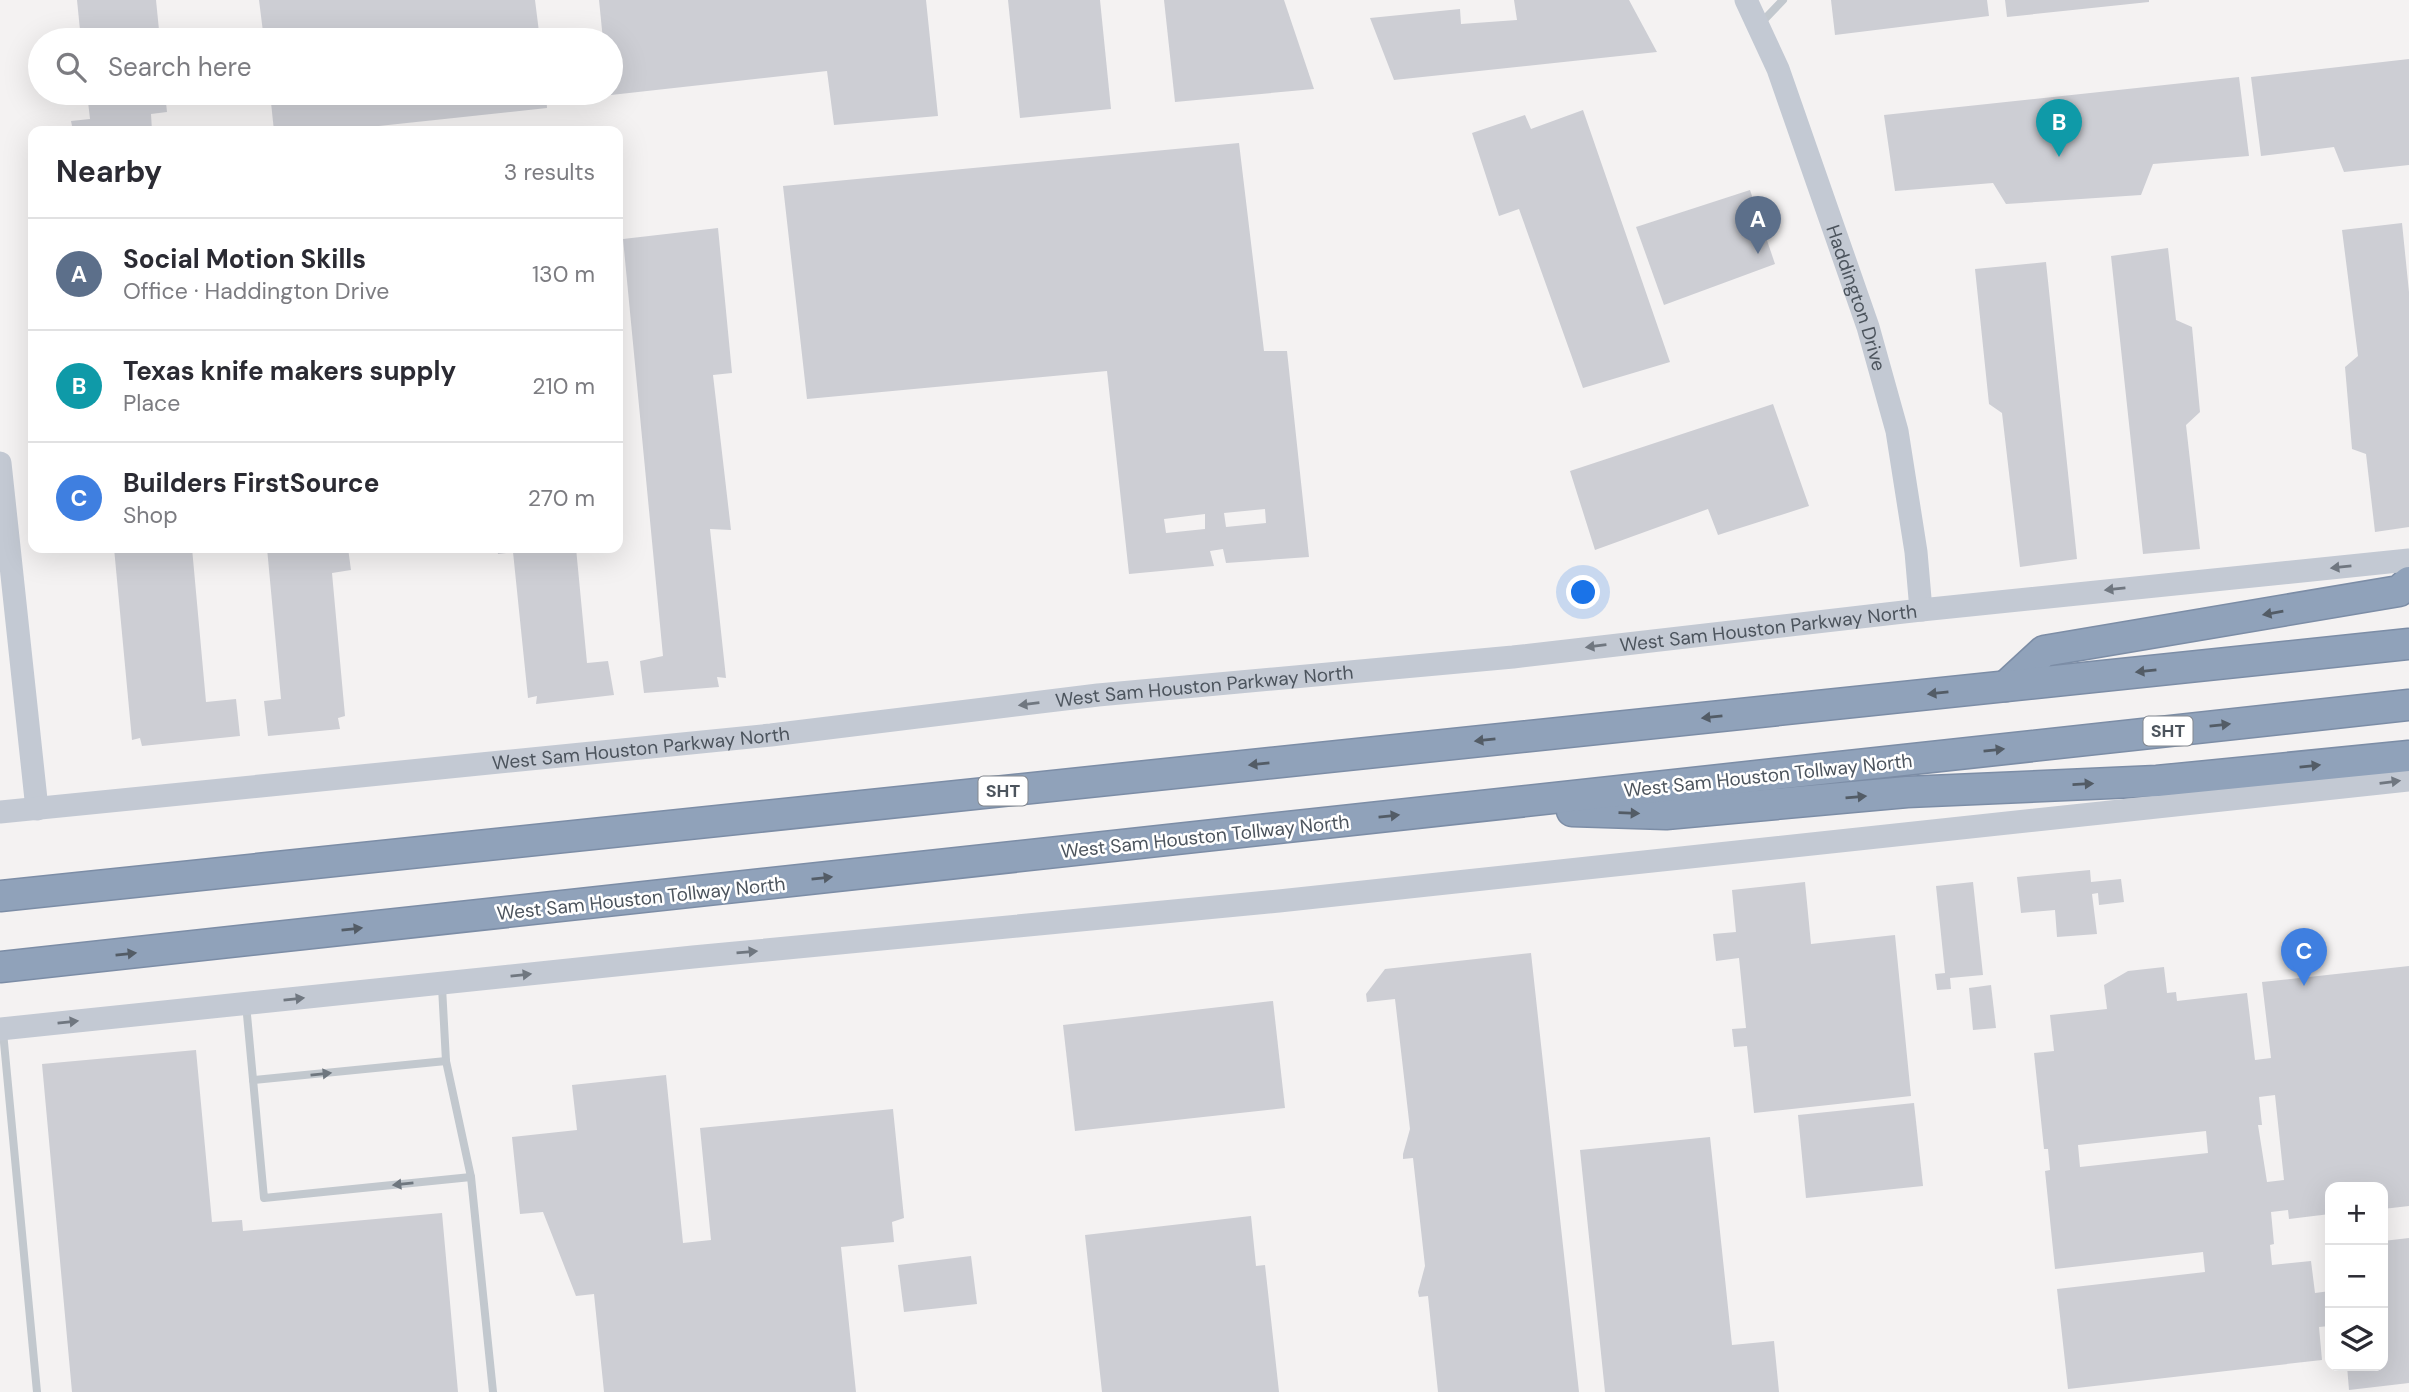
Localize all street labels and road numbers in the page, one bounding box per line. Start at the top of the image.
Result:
street label: Haddington Drive [1820,221,1892,374]
street label: West Sam Houston Parkway North [1618,599,1918,658]
street label: West Sam Houston Parkway North [1054,660,1354,713]
road number: SHT [2144,716,2192,746]
street label: West Sam Houston Parkway North [491,721,791,776]
street label: West Sam Houston Tollway North [1622,748,1914,803]
road number: SHT [978,776,1028,806]
street label: West Sam Houston Tollway North [1059,809,1351,864]
street label: West Sam Houston Tollway North [495,871,787,926]

